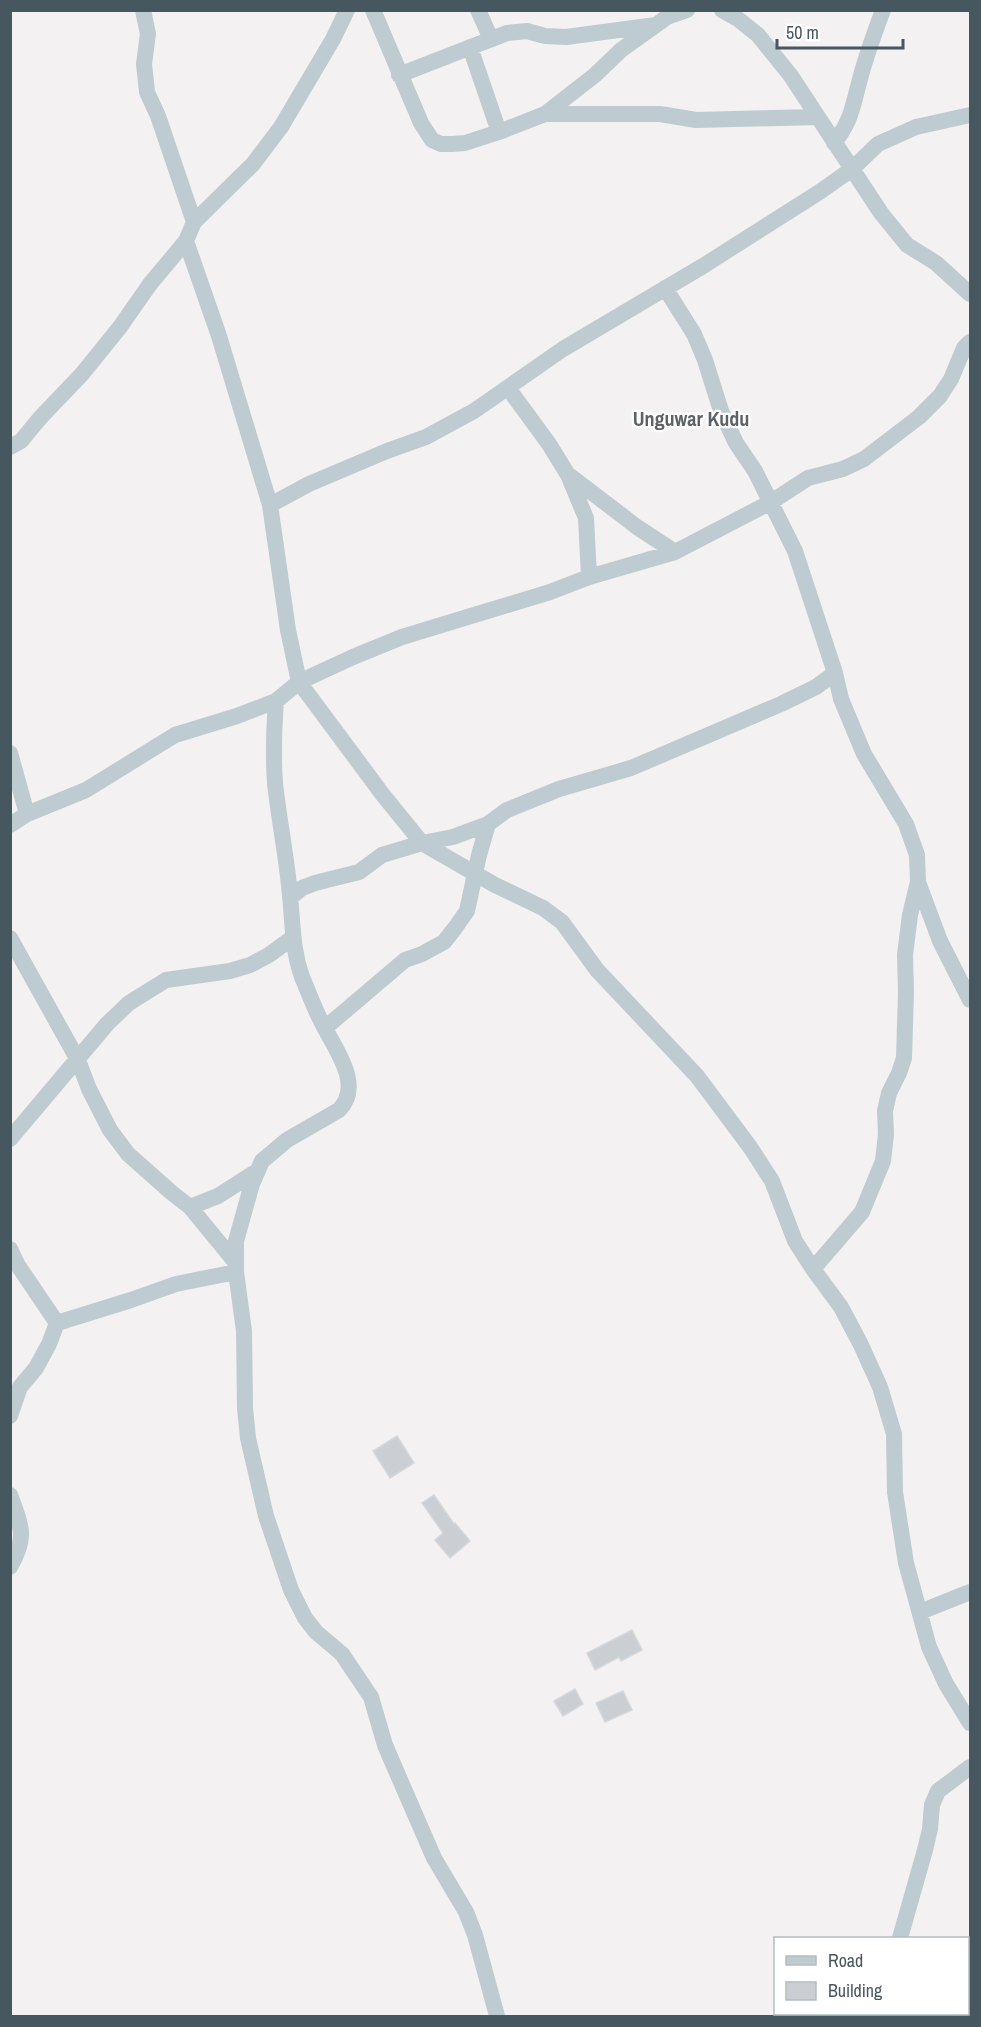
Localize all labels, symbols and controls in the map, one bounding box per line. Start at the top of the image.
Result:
scale bar [777,12,903,50]
text: 50 m [786,20,819,45]
district label: Unguwar Kudu [633,405,749,432]
legend [774,1937,969,2015]
text: Road [828,1948,863,1973]
text: Building [828,1978,883,2003]

